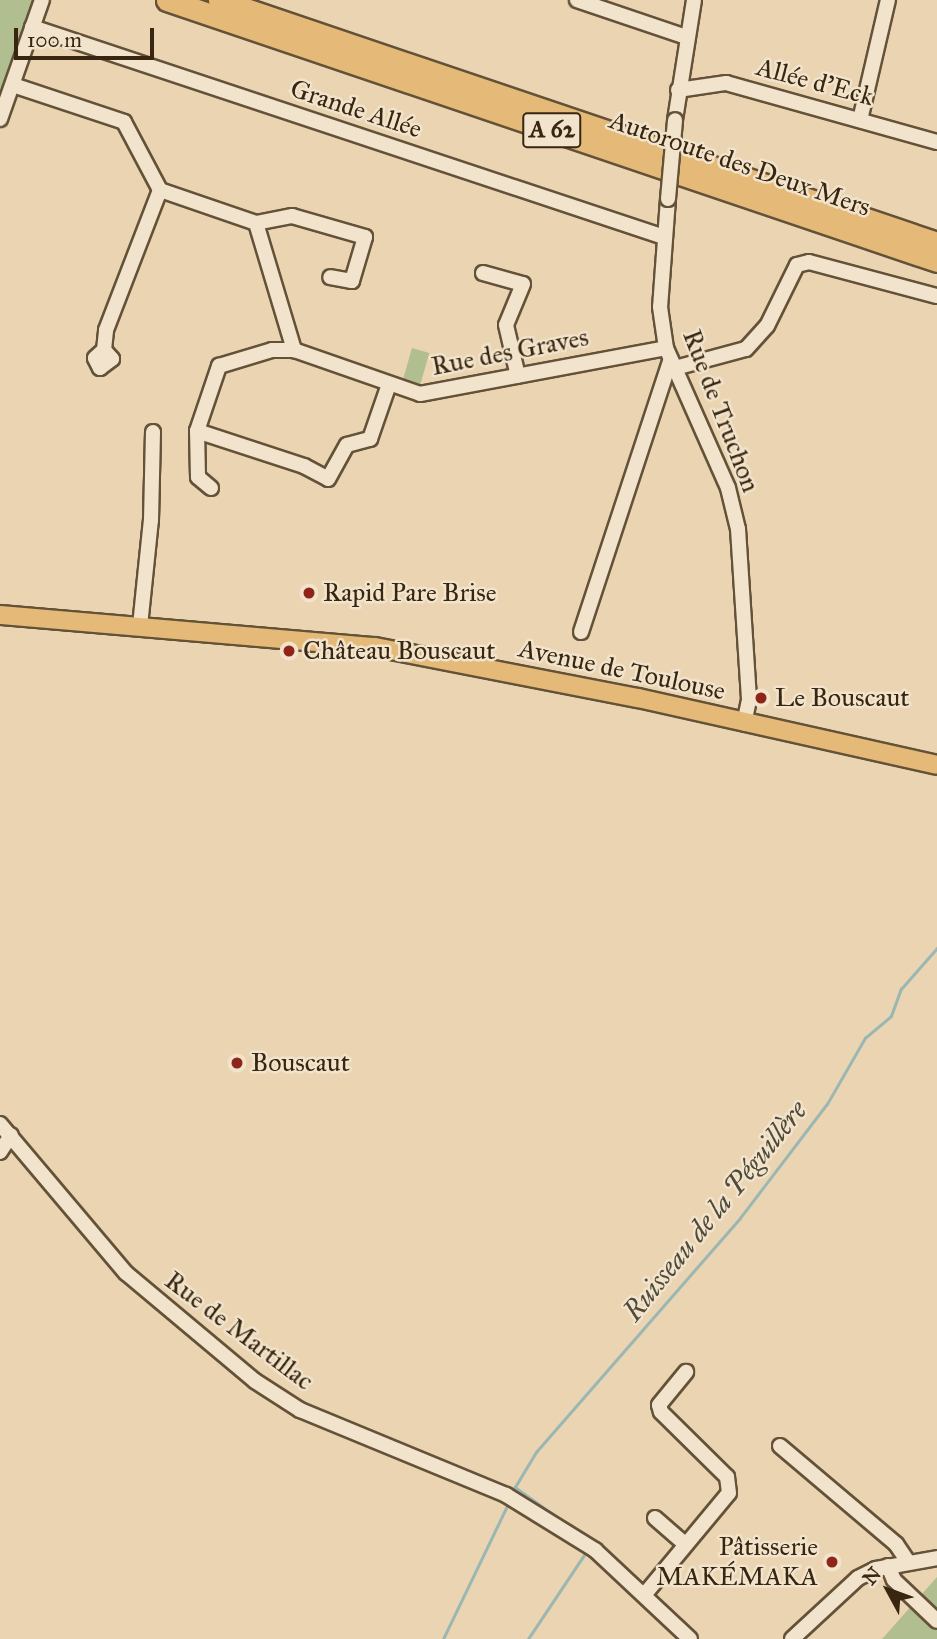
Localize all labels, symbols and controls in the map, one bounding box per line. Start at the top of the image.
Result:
scale bar [18,14,158,58]
text: 100 m [27,27,82,53]
street label: Allée d'Eck [753,51,877,113]
street label: Grande Allée [286,73,426,145]
street label: Autoroute des Deux Mers [605,105,875,223]
road number: A 62 [522,110,582,150]
street label: Rue des Graves [429,321,591,383]
street label: Rue de Truchon [676,325,766,497]
place label: Rapid Pare Brise [323,577,497,609]
marker: Rapid Pare Brise [301,585,317,601]
street label: Avenue de Toulouse [516,633,728,707]
place label: Château Bouscaut [303,635,495,667]
marker: Château Bouscaut [281,643,297,659]
place label: Le Bouscaut [775,682,909,714]
marker: Le Bouscaut [753,690,769,706]
place label: Bouscaut [251,1047,350,1079]
marker: Bouscaut [229,1055,245,1071]
water label: Ruisseau de la Péguillère [616,1094,814,1328]
street label: Rue de Martillac [159,1265,319,1397]
place label: Pâtisserie MAKÉMAKA [656,1531,818,1592]
marker: Pâtisserie MAKÉMAKA [824,1554,840,1570]
north arrow [853,1555,923,1625]
text: N [858,1562,886,1590]

